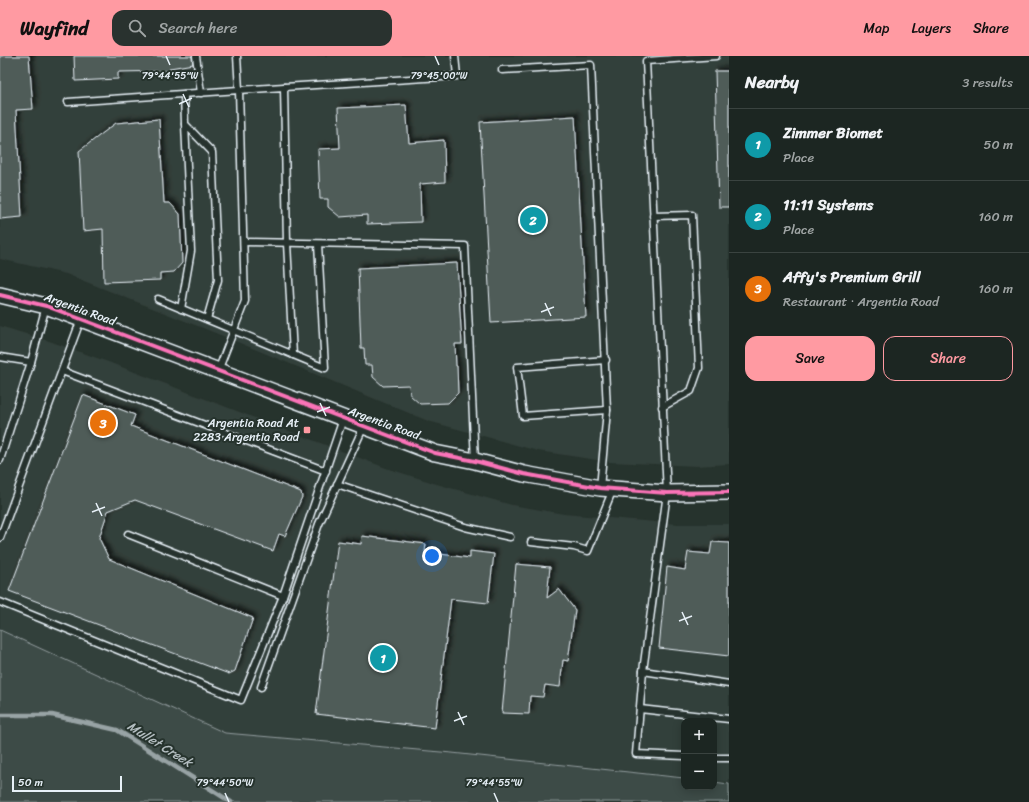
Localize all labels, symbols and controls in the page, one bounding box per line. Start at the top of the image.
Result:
search box [112,10,392,46]
text: Wayfind [20,12,88,45]
text: Search here [158,15,237,41]
text: Map [864,16,889,41]
text: Layers [911,16,951,41]
text: Share [973,16,1009,41]
icon: search [126,17,148,39]
text: 79°44'55"W [142,67,199,85]
text: 79°45'00"W [411,67,468,85]
text: Nearby [745,67,799,97]
text: 3 results [962,71,1013,94]
text: Zimmer Biomet [783,120,883,146]
text: 1 [755,133,761,156]
text: 50 m [983,133,1013,156]
text: Place [783,146,814,169]
text: 11:11 Systems [783,192,873,218]
pin: 2 [520,205,546,235]
text: 2 [754,205,762,228]
text: 160 m [978,205,1013,228]
text: Place [783,218,814,241]
text: Affy's Premium Grill [783,264,921,290]
text: 3 [754,277,762,300]
text: 160 m [978,277,1013,300]
street label: Argentia Road [40,286,121,333]
text: Restaurant · Argentia Road [783,290,939,313]
button: Save [745,336,875,381]
button: Share [883,336,1013,381]
street label: Argentia Road [344,400,425,447]
pin: 3 [90,408,116,438]
place label: Argentia Road At 2283 Argentia Road [193,412,301,448]
marker: Argentia Road At 2283 Argentia Road [302,425,312,435]
your location [422,546,442,566]
pin: 1 [370,643,396,673]
water label: Mullet Creek [123,715,199,774]
map controls [681,718,717,790]
button: + [681,718,717,754]
button: − [681,754,717,790]
text: 50 m [18,773,43,792]
scale bar [12,774,122,793]
text: 79°44'50"W [197,774,254,792]
text: 79°44'55"W [466,774,523,792]

